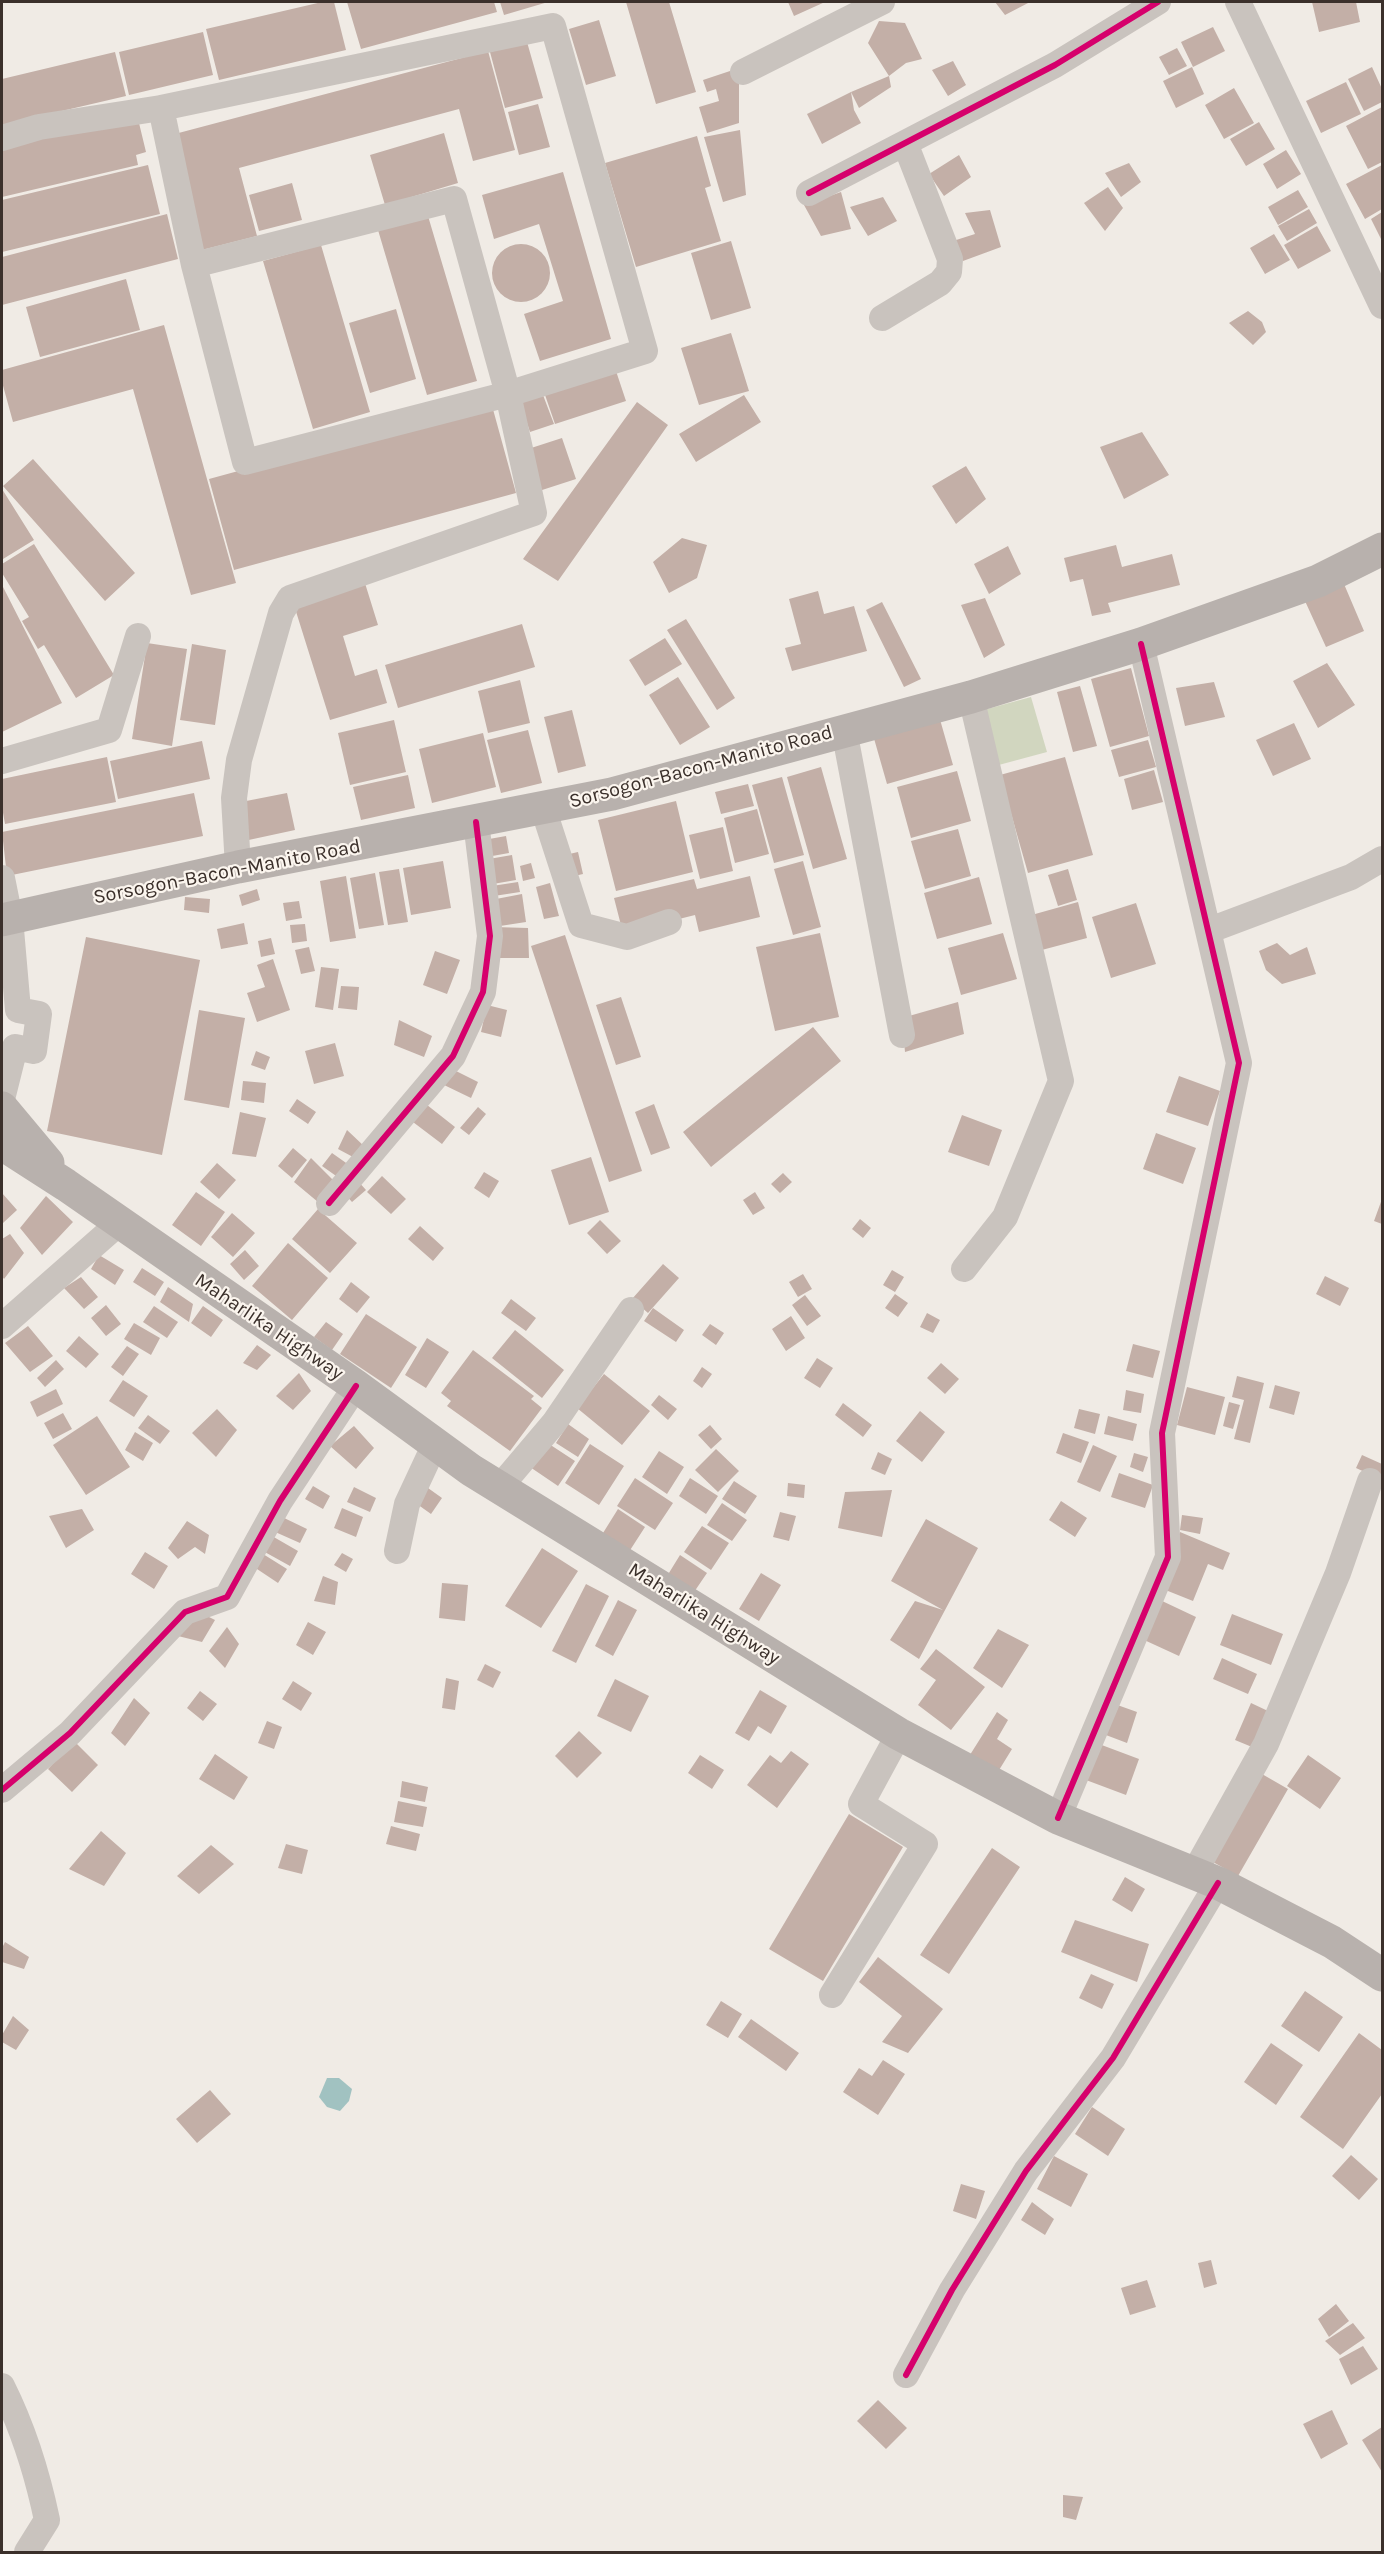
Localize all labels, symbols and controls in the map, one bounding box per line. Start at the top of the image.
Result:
street label: Sorsogon-Bacon-Manito Road [567,720,835,814]
street label: Sorsogon-Bacon-Manito Road [91,834,363,910]
street label: Maharlika Highway [190,1268,348,1386]
street label: Maharlika Highway [624,1558,784,1670]

